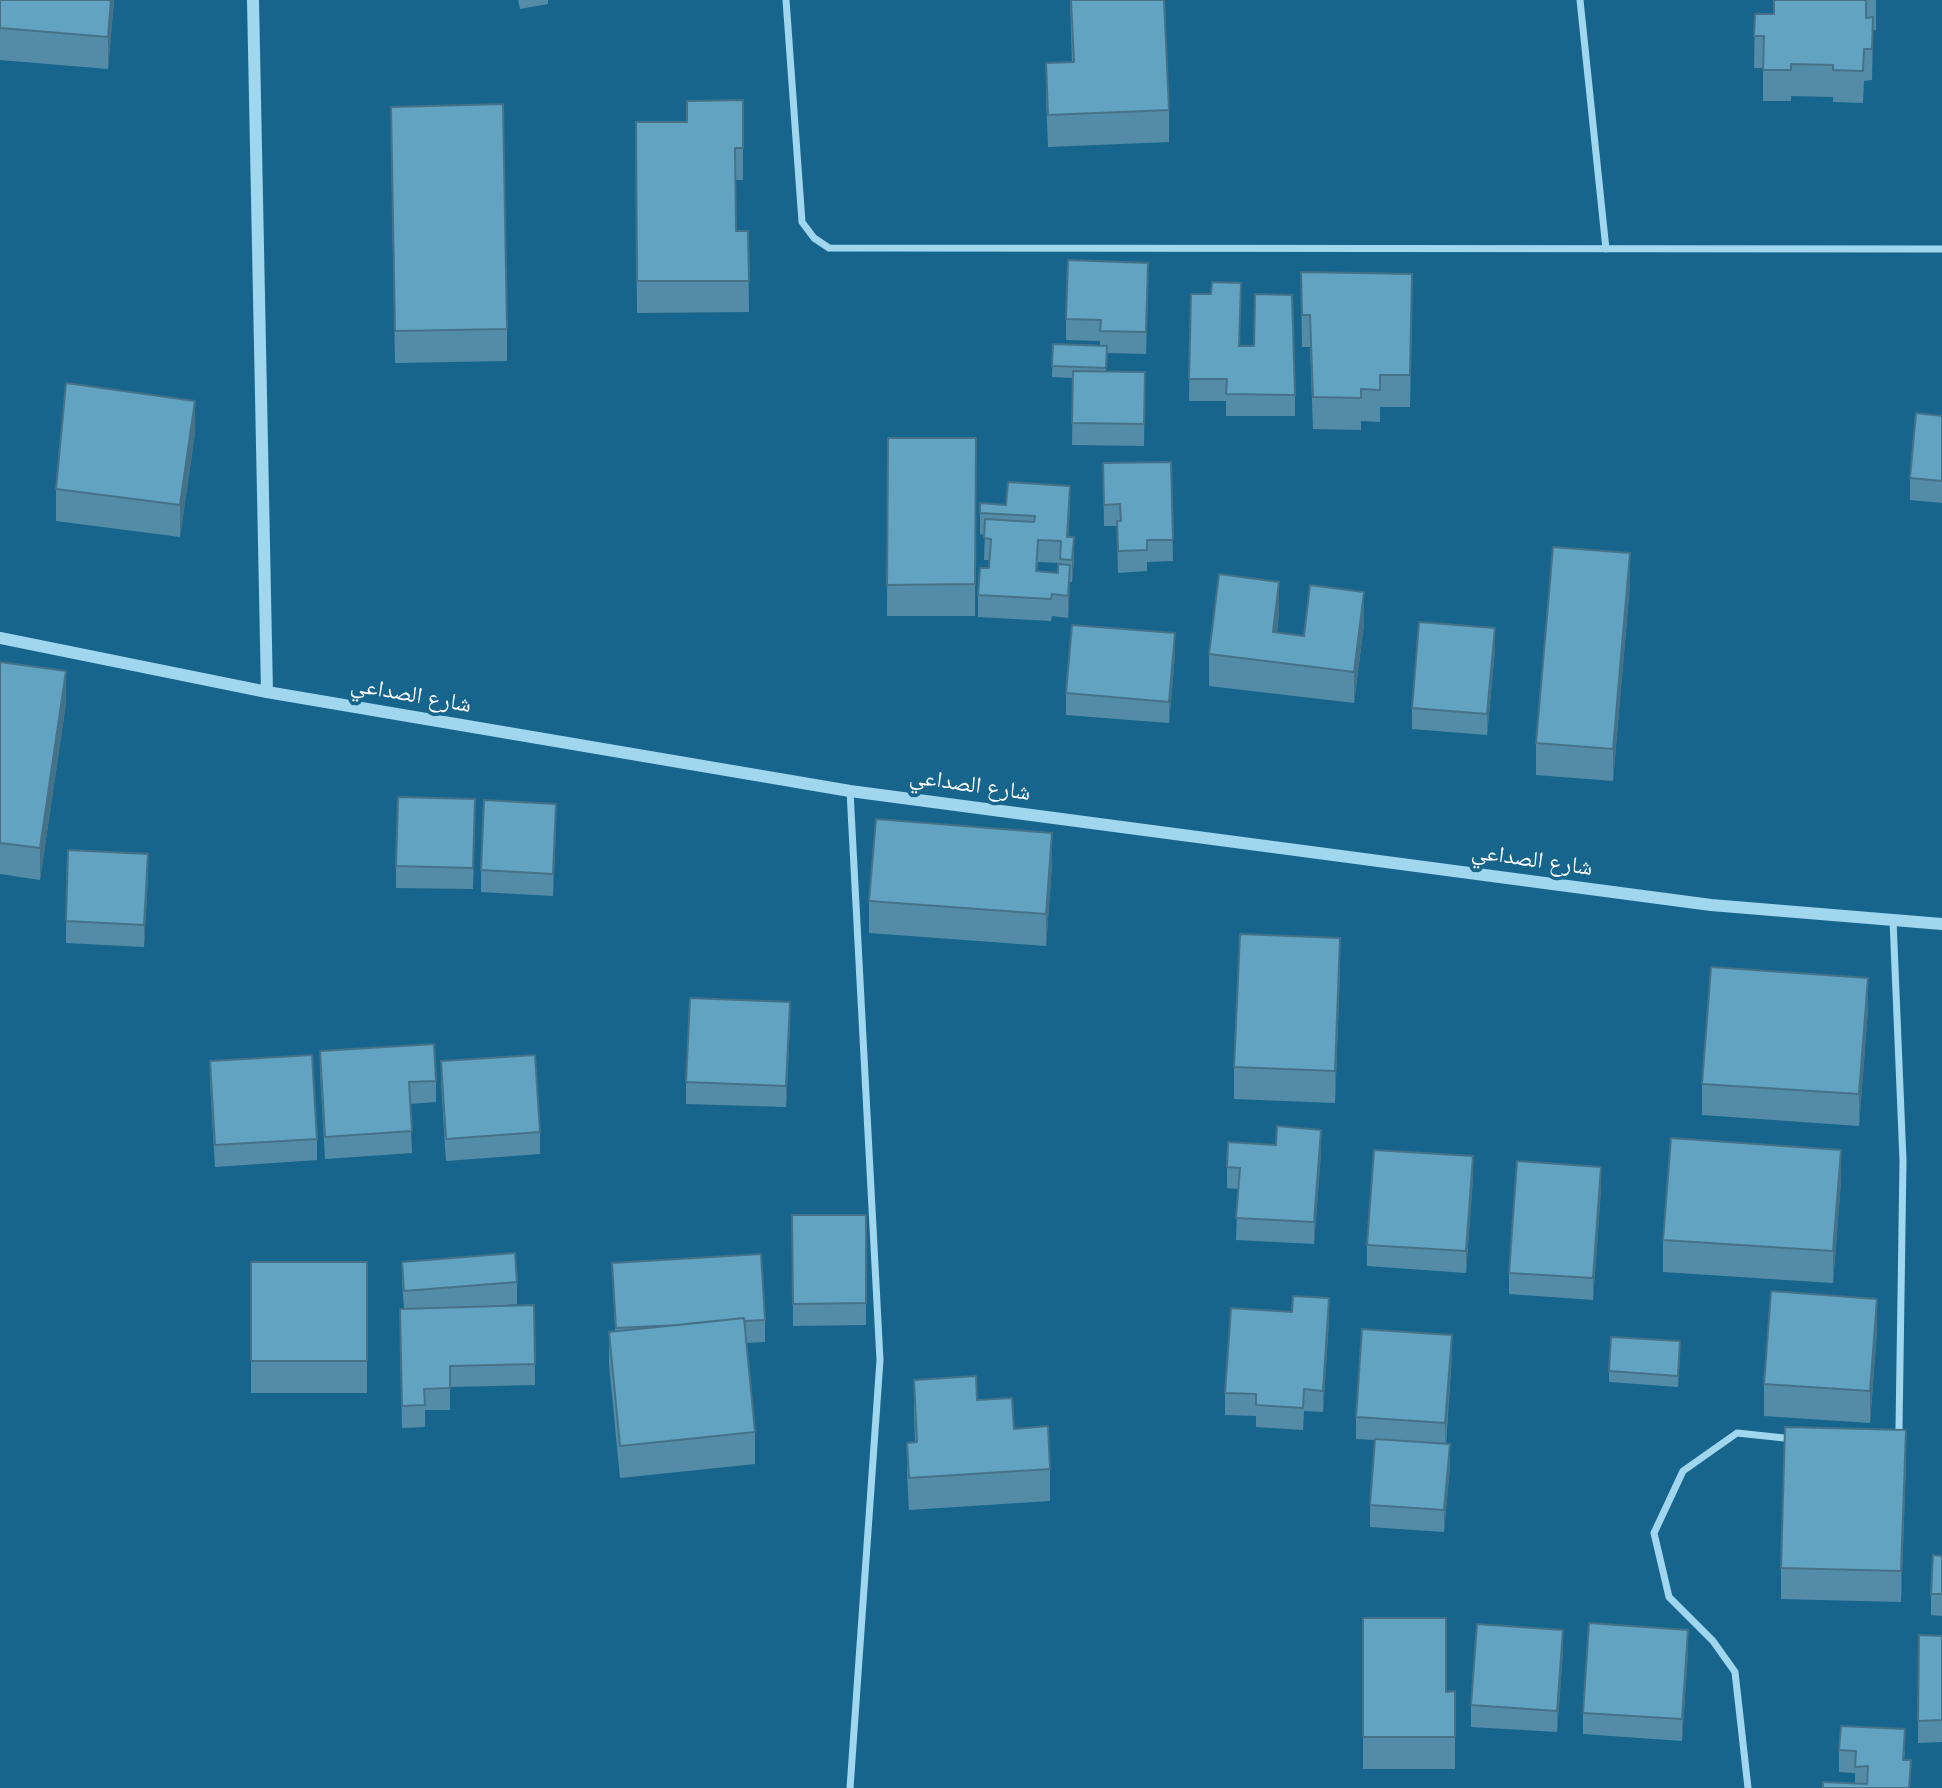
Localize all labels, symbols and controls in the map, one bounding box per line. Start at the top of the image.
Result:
street label: شارع الصداعي [349,671,473,719]
street label: شارع الصداعي [908,763,1032,807]
street label: شارع الصداعي [1470,838,1594,882]

